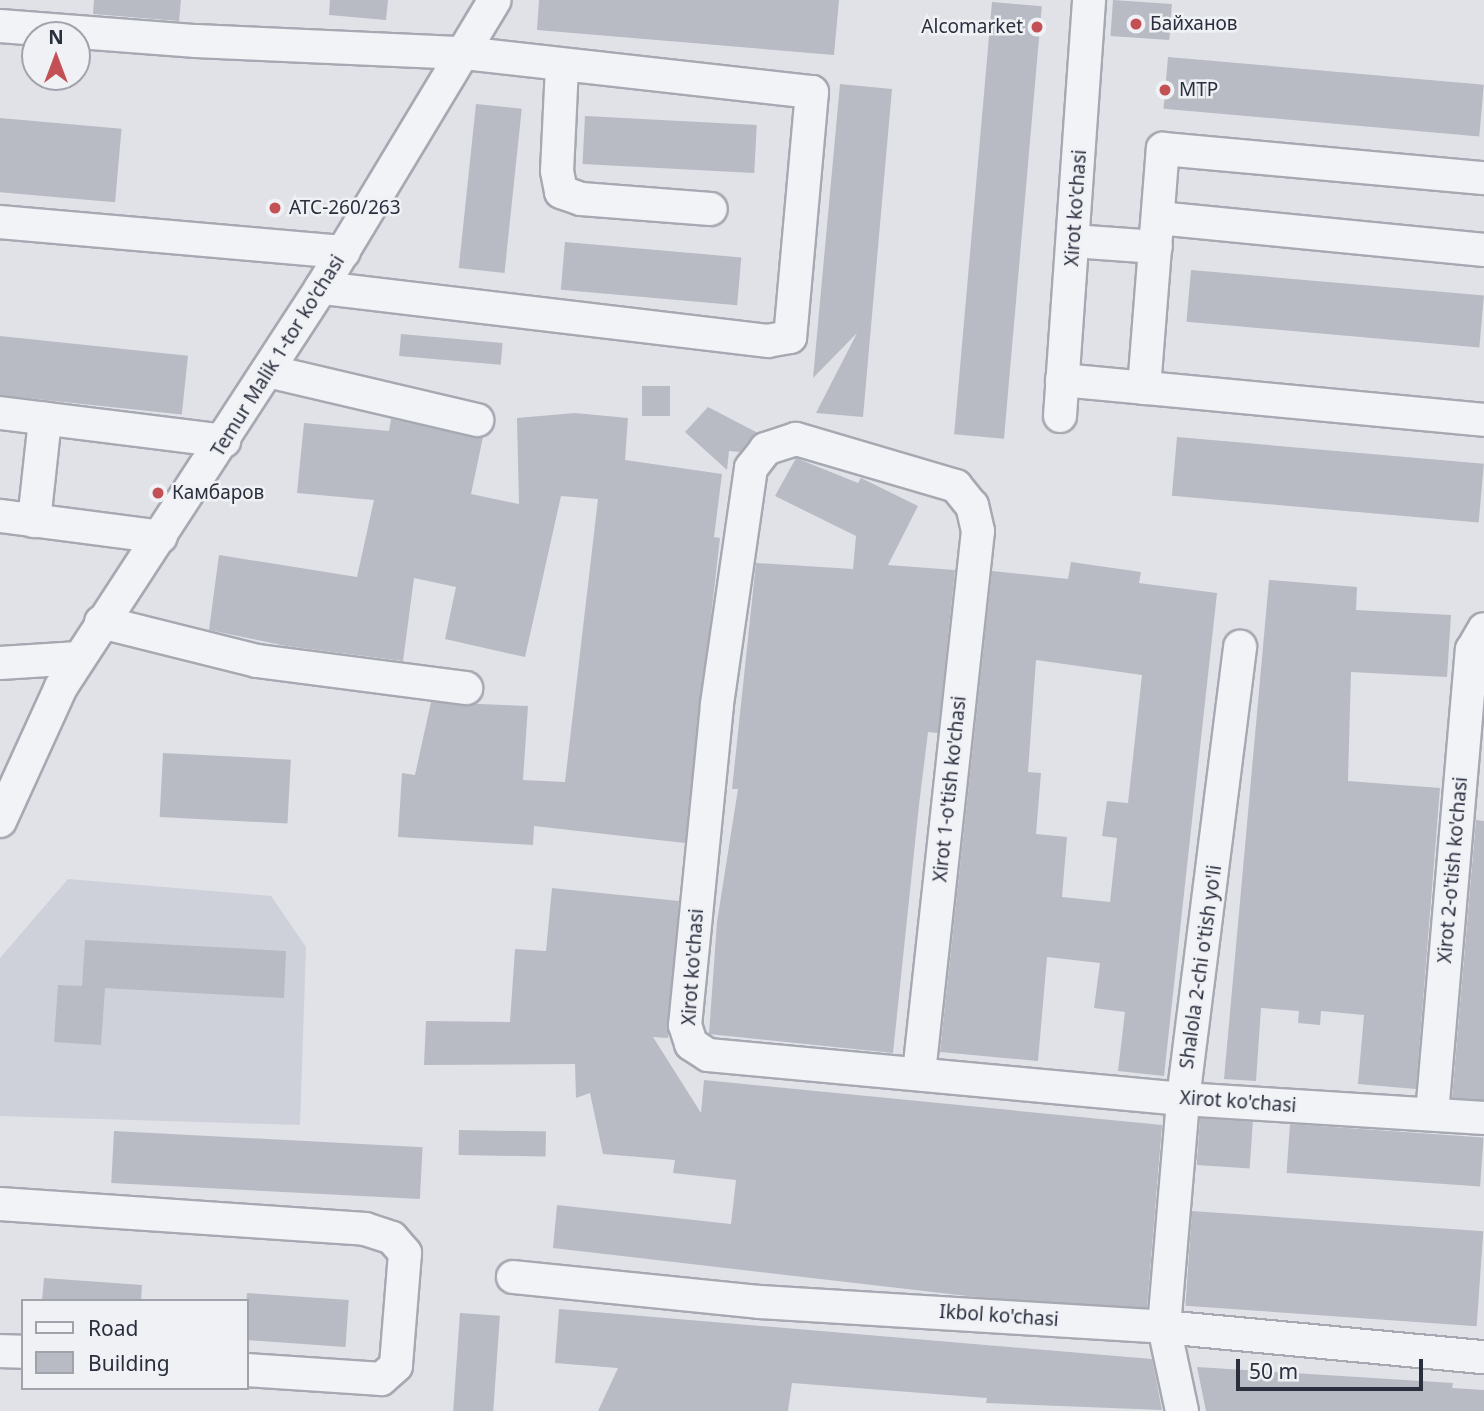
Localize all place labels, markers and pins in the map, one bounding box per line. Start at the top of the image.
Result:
place label: Байханов [1150,13,1238,35]
place label: Alcomarket [921,16,1023,38]
marker: Байханов [1128,16,1144,32]
marker: Alcomarket [1029,19,1045,35]
place label: MTP [1179,79,1218,101]
marker: MTP [1157,82,1173,98]
place label: АТС-260/263 [289,197,401,219]
marker: АТС-260/263 [267,200,283,216]
place label: Камбаров [172,482,264,504]
marker: Камбаров [150,485,166,501]

